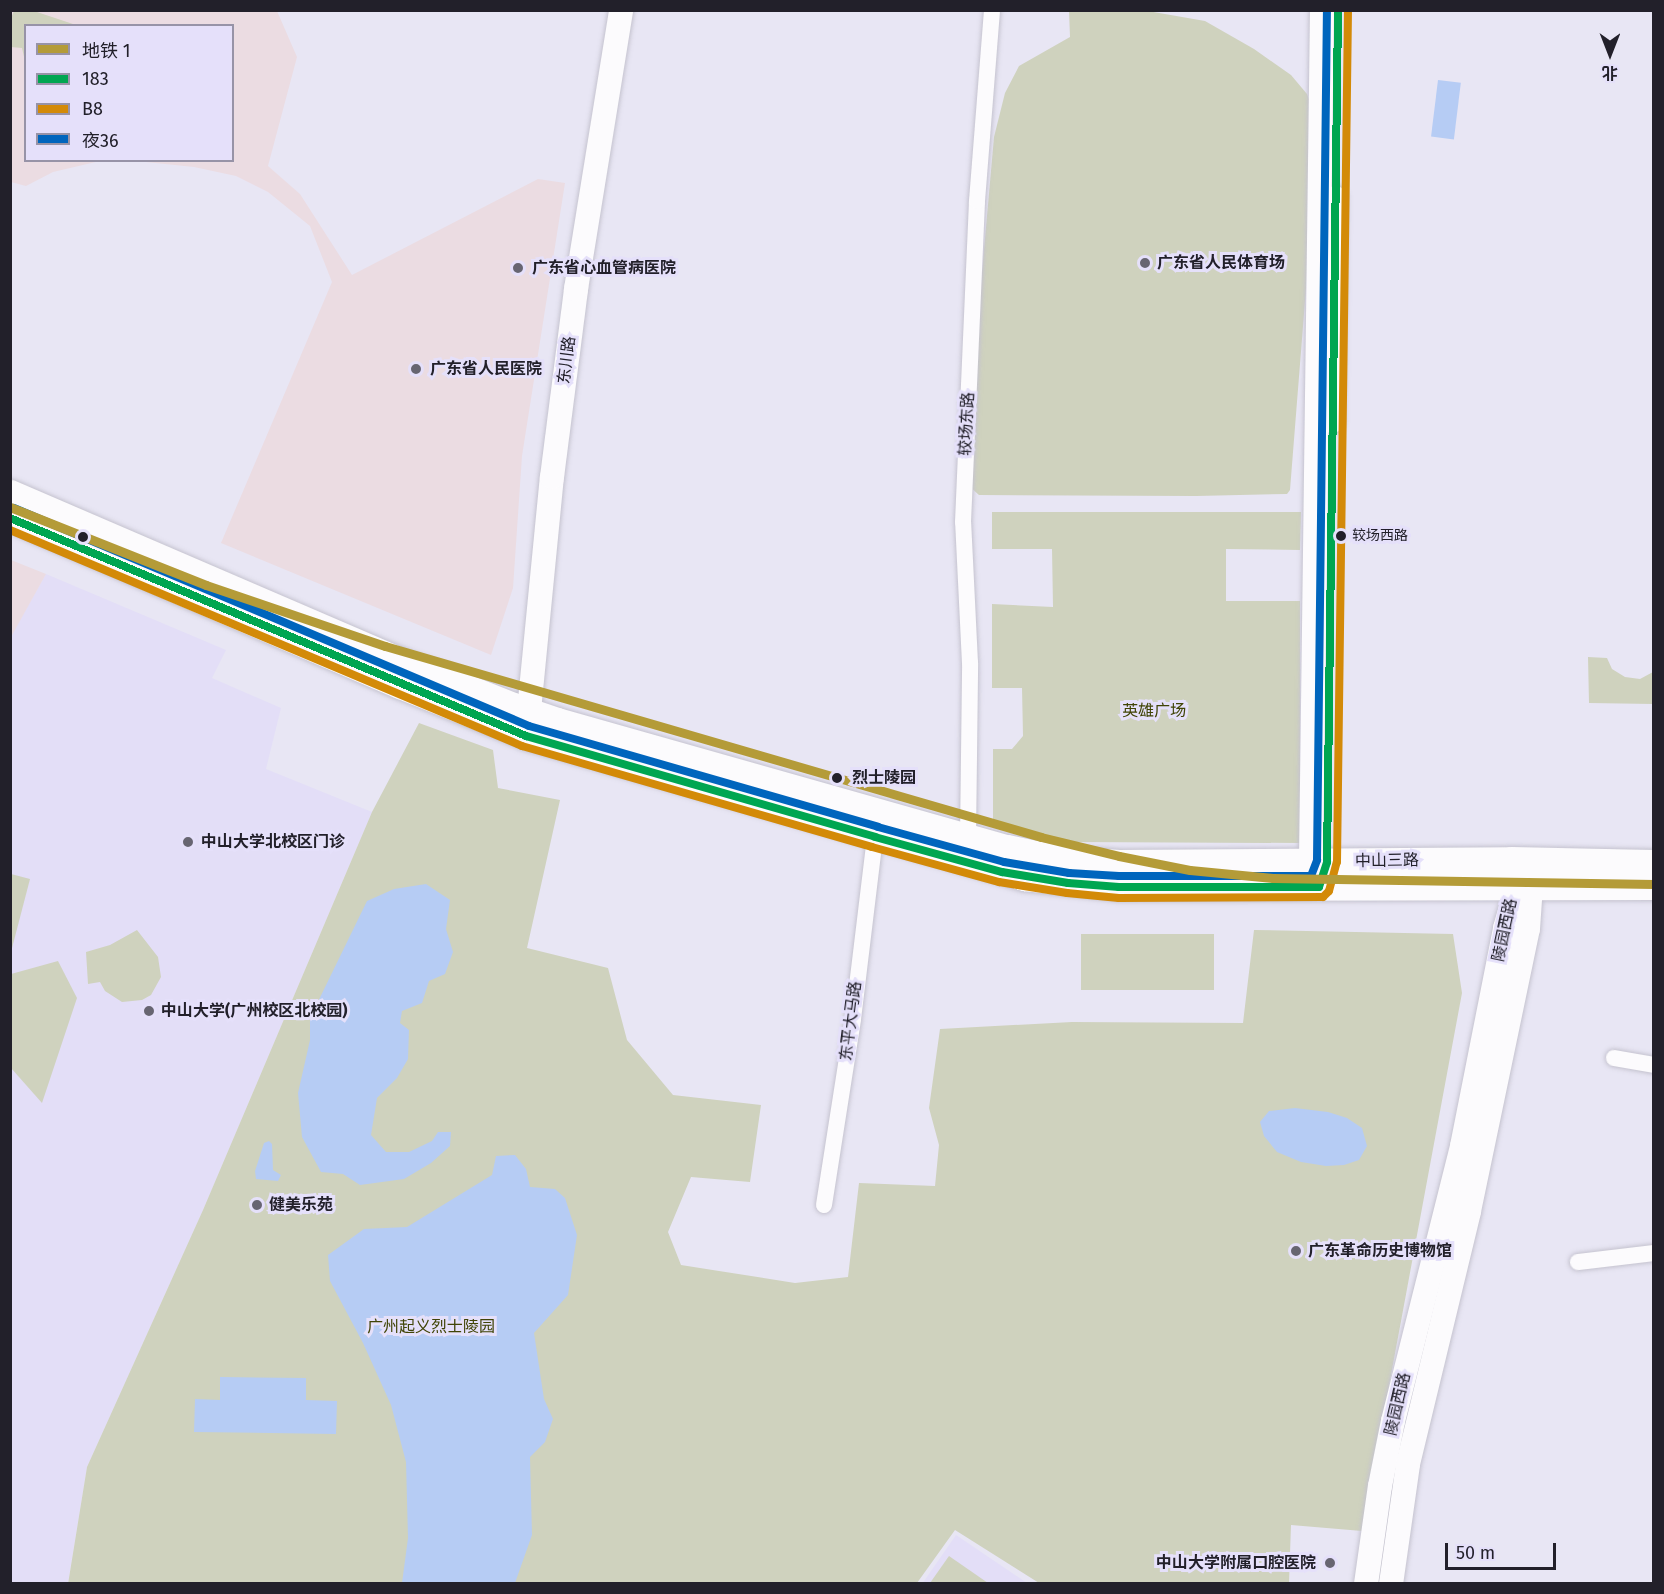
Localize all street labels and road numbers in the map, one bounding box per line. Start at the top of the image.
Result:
street label: 东川路 [555,335,579,385]
street label: 较场东路 [956,392,978,456]
street label: 中山三路 [1355,851,1419,871]
street label: 陵园西路 [1489,897,1521,963]
street label: 东平大马路 [837,980,865,1062]
street label: 陵园西路 [1381,1371,1415,1437]

